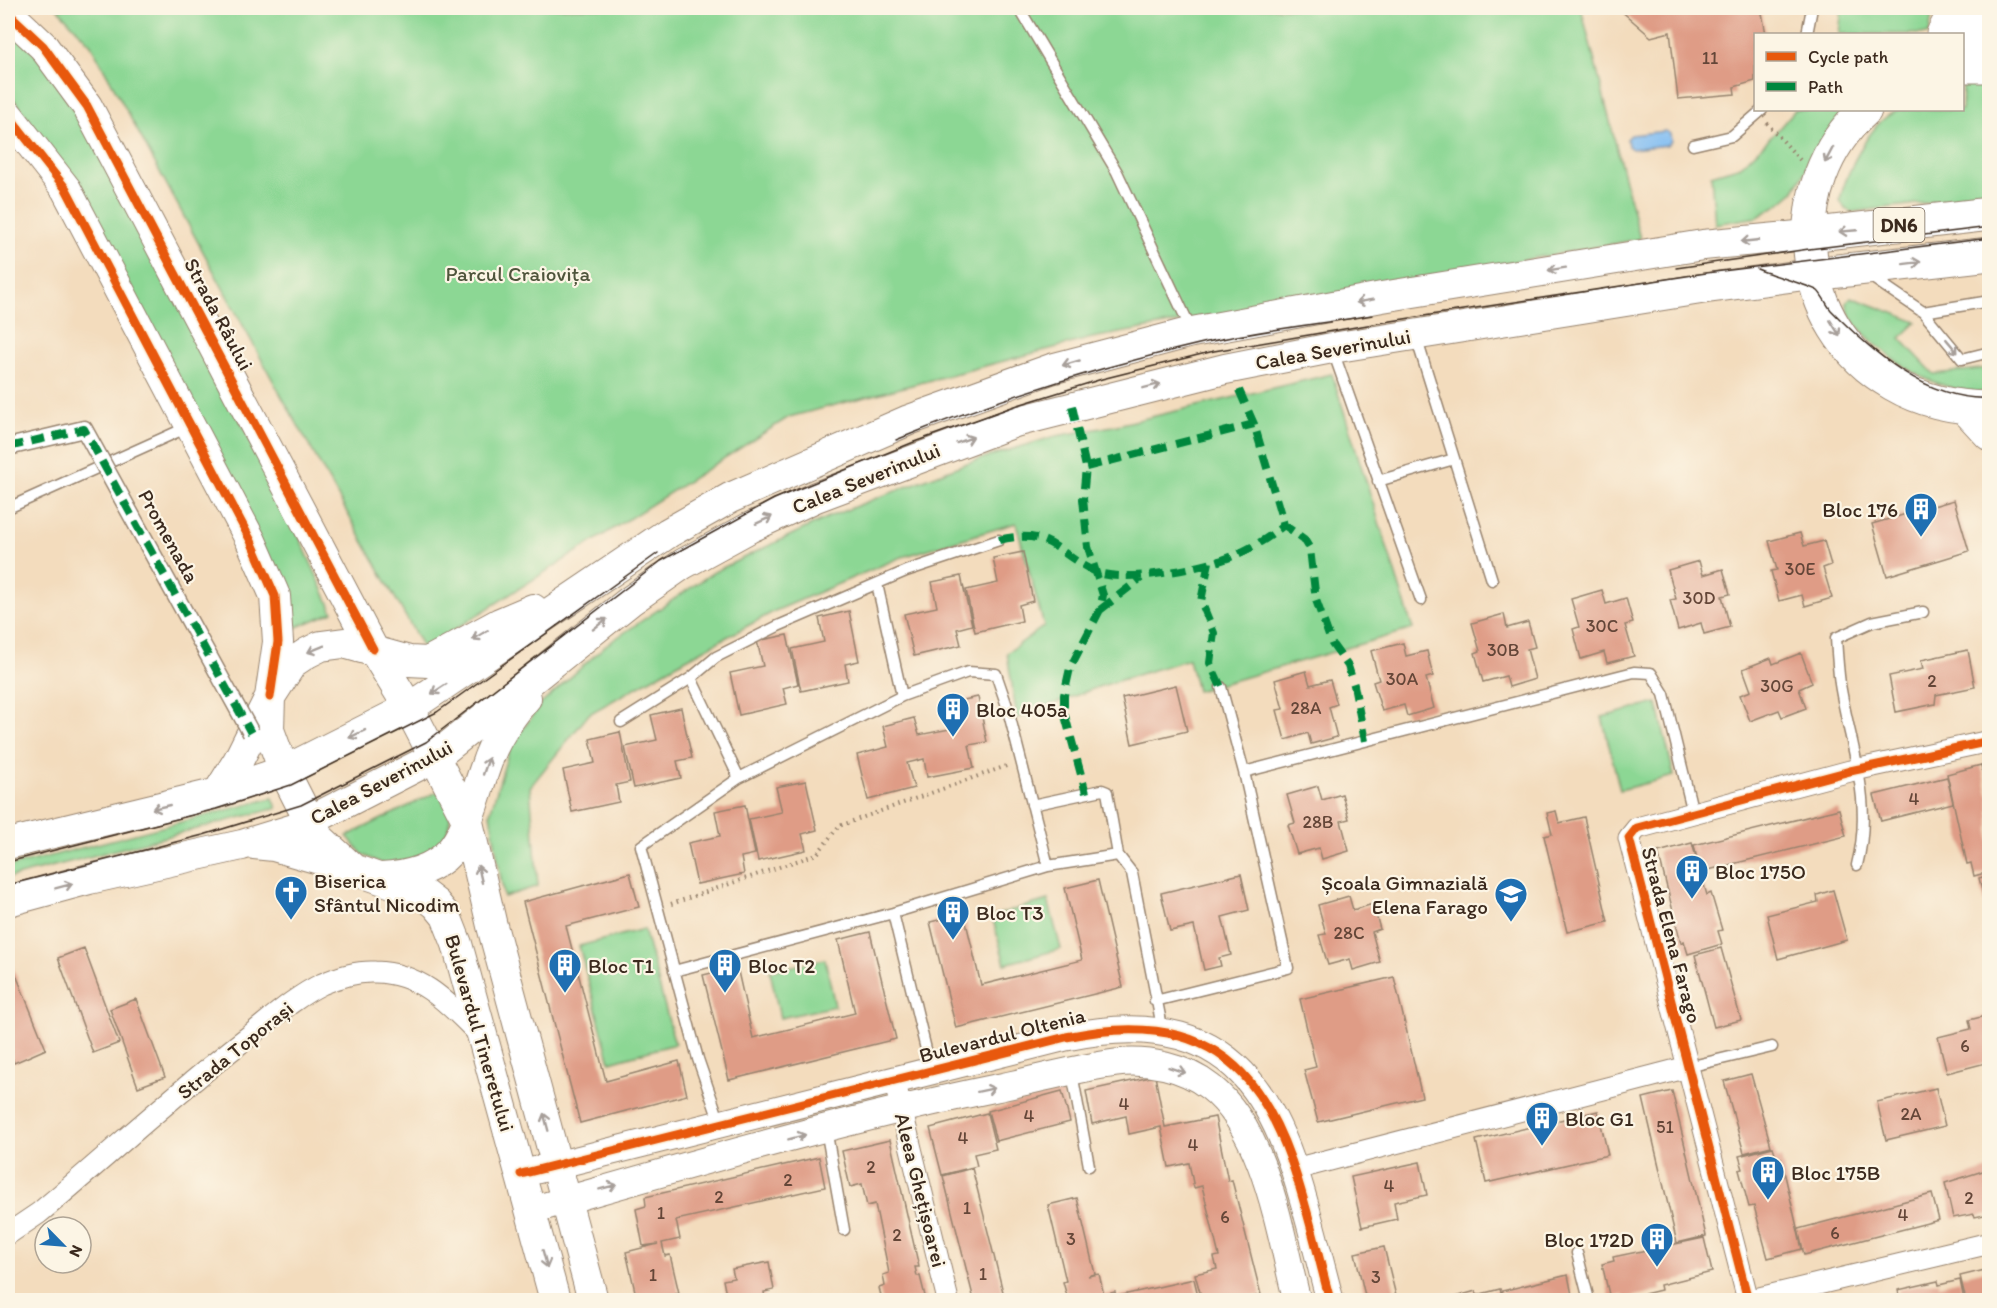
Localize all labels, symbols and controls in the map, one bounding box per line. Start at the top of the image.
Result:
legend [1754,33,1964,111]
text: Cycle path [1808,46,1889,68]
house number: 11 [1702,47,1718,69]
text: Path [1808,76,1843,98]
one-way arrow [1823,146,1834,164]
road number: DN6 [1874,208,1924,242]
one-way arrow [1839,226,1859,237]
one-way arrow [1740,236,1760,247]
street label: Strada Râului [179,254,259,374]
one-way arrow [1902,257,1922,268]
park label: Parcul Craiovița [446,261,590,286]
one-way arrow [1548,264,1567,275]
one-way arrow [1355,296,1375,307]
one-way arrow [1830,319,1842,336]
street label: Calea Severinului [1253,323,1413,375]
one-way arrow [1945,338,1958,354]
one-way arrow [1062,358,1081,369]
one-way arrow [1142,380,1161,392]
one-way arrow [955,433,973,444]
street label: Calea Severinului [788,437,944,519]
street label: Promenada [133,485,205,587]
building icon: Bloc 176 [1903,491,1939,538]
place label: Bloc 176 [1822,497,1898,522]
one-way arrow [755,514,773,526]
house number: 30E [1785,558,1815,580]
house number: 30D [1683,587,1715,609]
house number: 30C [1586,615,1618,637]
one-way arrow [592,618,608,631]
one-way arrow [472,629,489,641]
house number: 30B [1487,639,1519,661]
one-way arrow [308,645,326,656]
house number: 30A [1386,668,1419,690]
house number: 2 [1927,670,1937,692]
house number: 30G [1760,675,1794,697]
one-way arrow [431,683,448,695]
building icon: Bloc 405a [935,691,971,738]
place label: Bloc 405a [976,697,1067,722]
house number: 28A [1291,697,1322,719]
one-way arrow [348,729,366,741]
street label: Calea Severinului [306,734,456,830]
one-way arrow [482,757,493,776]
house number: 4 [1909,788,1920,810]
one-way arrow [152,801,171,813]
house number: 28B [1303,811,1333,833]
street label: Strada Elena Farago [1636,844,1708,1026]
building icon: Bloc 175O [1674,853,1710,900]
place label: Bloc 175O [1715,859,1806,884]
one-way arrow [474,865,486,884]
place label: Biserica Sfântul Nicodim [314,868,460,917]
place label: Școala Gimnazială Elena Farago [1321,870,1488,919]
church icon: Biserica Sfântul Nicodim [273,874,309,921]
school or university icon: Școala Gimnazială Elena Farago [1493,876,1529,923]
one-way arrow [54,879,73,891]
building icon: Bloc T3 [935,894,971,941]
place label: Bloc T3 [976,900,1044,925]
house number: 28C [1334,922,1364,944]
street label: Bulevardul Tineretului [440,932,520,1134]
building icon: Bloc T1 [547,947,583,994]
building icon: Bloc T2 [707,947,743,994]
place label: Bloc T1 [588,953,654,978]
place label: Bloc T2 [748,953,815,978]
street label: Strada Toporași [172,996,298,1104]
street label: Bulevardul Oltenia [916,1002,1088,1068]
house number: 6 [1960,1035,1970,1057]
one-way arrow [1167,1065,1186,1076]
one-way arrow [976,1084,995,1095]
house number: 4 [1119,1093,1130,1115]
building icon: Bloc G1 [1524,1100,1560,1147]
house number: 2A [1901,1103,1922,1125]
house number: 4 [1024,1105,1035,1127]
place label: Bloc G1 [1565,1106,1634,1131]
street label: Aleea Ghețișoarei [890,1110,952,1270]
one-way arrow [540,1113,551,1132]
house number: 51 [1656,1116,1674,1138]
house number: 4 [958,1127,969,1149]
one-way arrow [787,1131,806,1142]
house number: 4 [1188,1134,1199,1156]
building icon: Bloc 175B [1750,1154,1786,1201]
house number: 2 [866,1156,876,1178]
place label: Bloc 175B [1791,1160,1880,1185]
house number: 2 [783,1169,793,1191]
house number: 4 [1384,1175,1395,1197]
one-way arrow [598,1181,617,1192]
house number: 2 [714,1186,724,1208]
house number: 2 [1964,1187,1974,1209]
house number: 1 [963,1197,971,1219]
house number: 1 [657,1202,665,1224]
house number: 4 [1898,1204,1909,1226]
house number: 6 [1220,1206,1230,1228]
north arrow [33,1215,93,1275]
building icon: Bloc 172D [1639,1221,1675,1268]
house number: 6 [1830,1222,1840,1244]
house number: 2 [892,1224,902,1246]
place label: Bloc 172D [1544,1227,1634,1252]
house number: 3 [1066,1228,1076,1250]
text: N [65,1242,87,1260]
one-way arrow [540,1249,551,1268]
house number: 1 [979,1263,987,1285]
house number: 1 [649,1264,657,1286]
house number: 3 [1371,1266,1381,1288]

